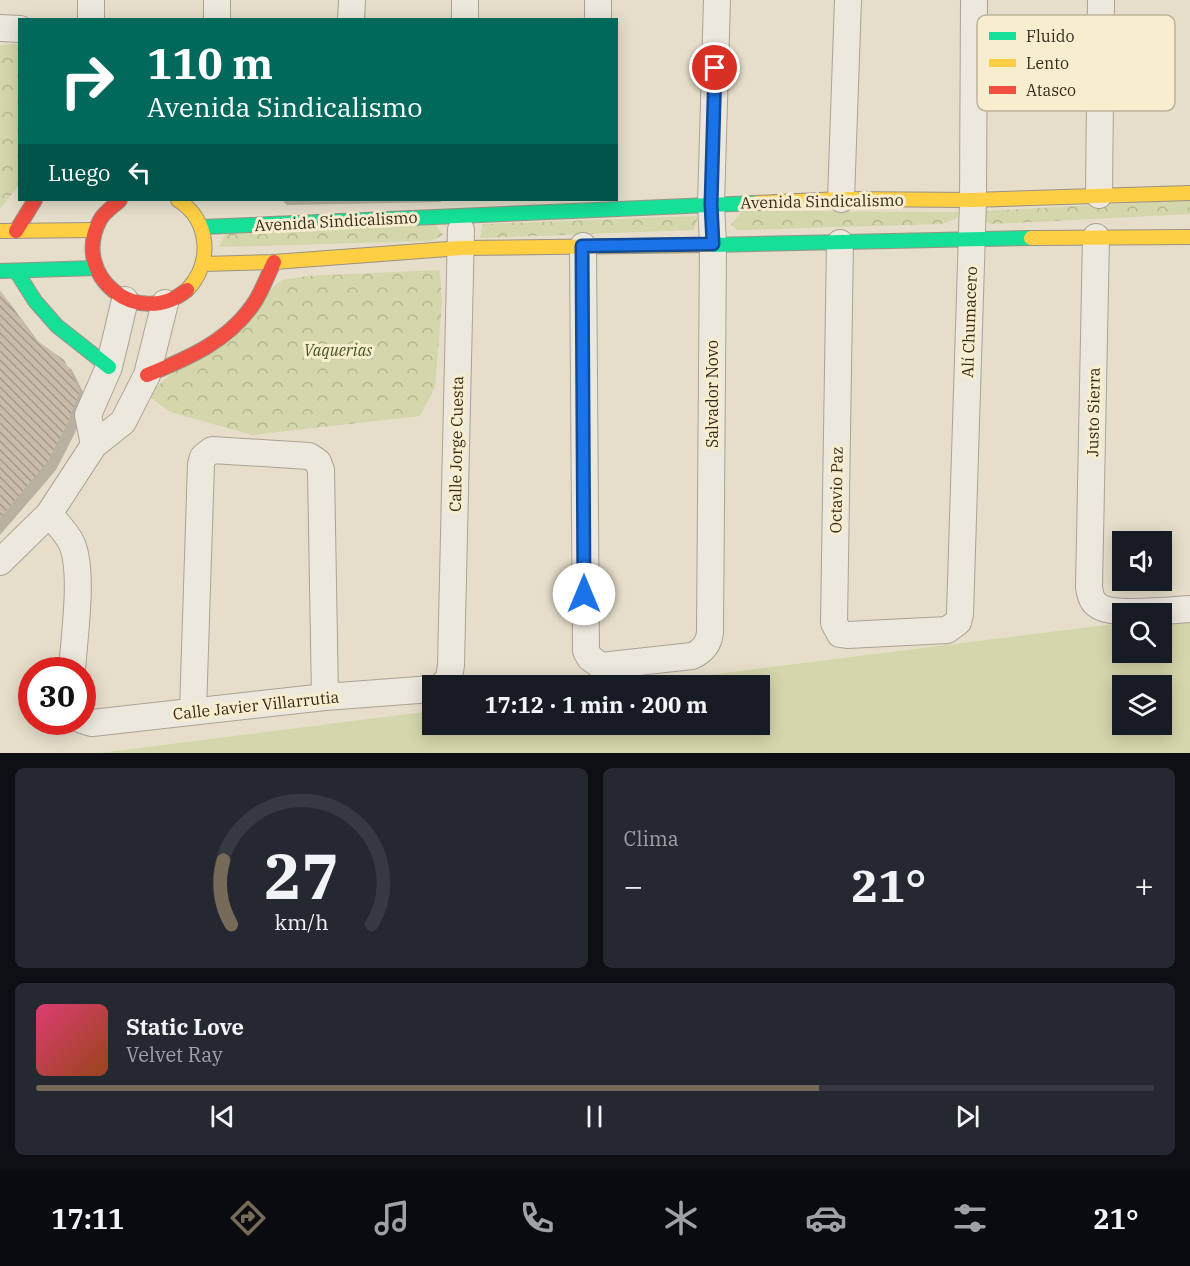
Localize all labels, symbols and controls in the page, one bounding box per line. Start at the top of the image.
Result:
legend [977,15,1175,111]
text: Fluido [1026,26,1075,46]
text: 110 m [147,36,273,91]
icon: right [48,42,126,120]
pin [689,42,740,93]
icon: arrive [698,51,731,84]
text: Lento [1026,53,1069,73]
text: Atasco [1026,80,1076,100]
text: Avenida Sindicalismo [147,89,423,124]
icon: left [123,156,156,189]
text: Luego [48,158,111,187]
street label: Avenida Sindicalismo [740,190,904,212]
street label: Avenida Sindicalismo [254,207,418,235]
street label: Alí Chumacero [957,266,981,378]
park label: Vaquerias [304,340,372,360]
street label: Salvador Novo [702,340,722,448]
street label: Justo Sierra [1082,367,1104,457]
street label: Calle Jorge Cuesta [445,376,467,512]
street label: Octavio Paz [825,446,847,534]
map controls [1112,531,1172,735]
button: sound [1112,531,1172,591]
position arrow [552,562,616,626]
button: search [1112,603,1172,663]
speed limit sign: 30 [18,657,96,735]
button: layers [1112,675,1172,735]
street label: Calle Javier Villarrutia [172,686,340,724]
text: 17:12 · 1 min · 200 m [484,690,708,719]
text: Clima [624,825,679,852]
text: 27 [264,835,339,916]
text: 21° [851,856,926,914]
text: − [624,864,643,907]
text: + [1134,864,1154,907]
text: km/h [274,908,328,936]
text: Static Love [126,1012,244,1041]
text: Velvet Ray [126,1041,223,1068]
icon: previous [206,1100,239,1133]
icon: pause [578,1100,611,1133]
icon: next [951,1100,984,1133]
icon: directions [227,1197,269,1239]
icon: music [371,1197,413,1239]
icon: phone [516,1197,558,1239]
icon: climate [660,1197,702,1239]
icon: car [805,1197,847,1239]
icon: filters [949,1197,991,1239]
text: 17:11 [51,1201,124,1236]
text: 21° [1094,1201,1139,1236]

